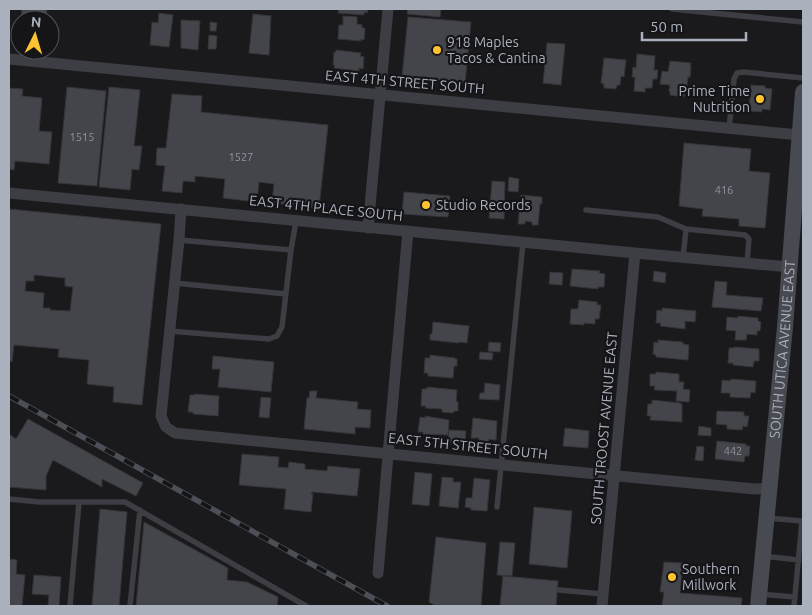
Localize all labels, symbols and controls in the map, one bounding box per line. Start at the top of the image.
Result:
north arrow [10,10,60,60]
scale bar [642,10,746,42]
text: N [30,14,42,30]
text: 50 m [650,18,683,35]
place label: 918 Maples Tacos & Cantina [447,34,546,66]
marker: 918 Maples Tacos & Cantina [431,44,443,56]
street label: EAST 4TH STREET SOUTH [325,67,485,97]
place label: Prime Time Nutrition [679,83,750,115]
marker: Prime Time Nutrition [754,93,766,105]
house number: 1515 [70,131,94,143]
house number: 1527 [229,151,253,163]
house number: 416 [715,184,733,196]
street label: EAST 4TH PLACE SOUTH [249,192,403,224]
place label: Studio Records [436,197,530,213]
marker: Studio Records [420,199,432,211]
street label: SOUTH UTICA AVENUE EAST [766,259,798,439]
street label: SOUTH TROOST AVENUE EAST [588,331,620,525]
street label: EAST 5TH STREET SOUTH [388,430,548,462]
house number: 442 [724,445,742,457]
place label: Southern Millwork [682,561,740,593]
marker: Southern Millwork [666,571,678,583]

